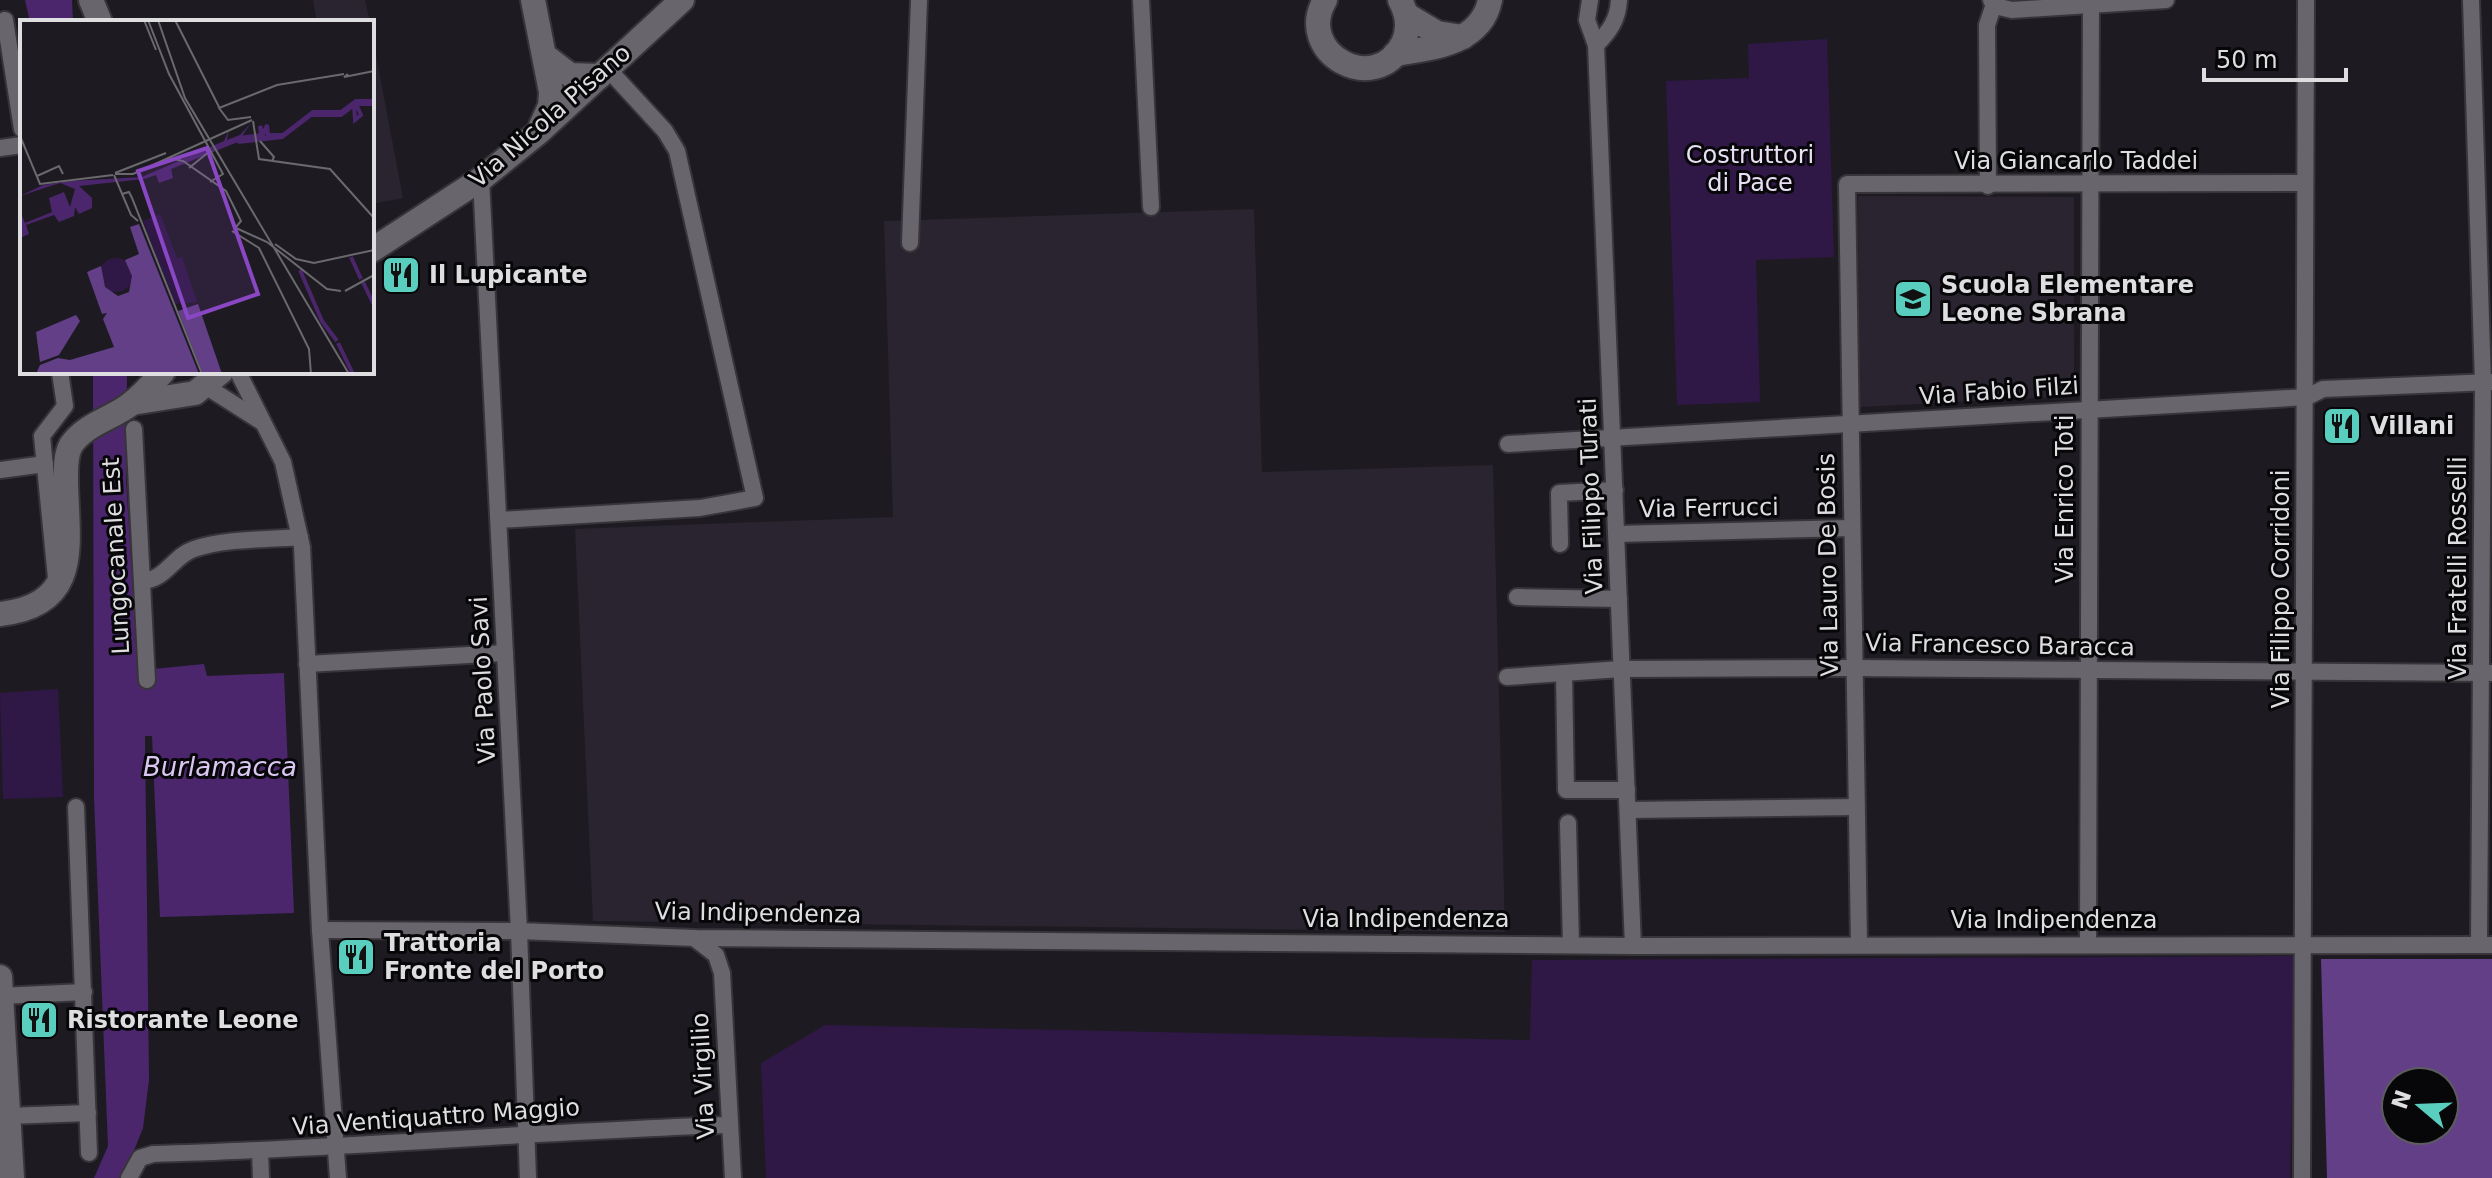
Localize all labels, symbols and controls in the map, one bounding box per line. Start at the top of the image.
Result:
inset map [20,20,374,374]
scale bar [2204,32,2346,82]
street label: Via Nicola Pisano [464,38,636,194]
text: 50 m [2216,46,2278,74]
park label: Costruttori di Pace [1686,141,1814,197]
street label: Via Giancarlo Taddei [1954,147,2198,175]
restaurant icon: Il Lupicante [380,254,422,296]
place label: Il Lupicante [429,261,588,289]
place label: Scuola Elementare Leone Sbrana [1941,271,2194,327]
school or university icon: Scuola Elementare Leone Sbrana [1892,278,1934,320]
street label: Via Fabio Filzi [1918,371,2080,411]
street label: Via Filippo Turati [1574,397,1608,595]
restaurant icon: Villani [2321,405,2363,447]
place label: Villani [2370,412,2454,440]
street label: Via Enrico Toti [2051,415,2079,583]
street label: Via Lauro De Bosis [1812,453,1844,677]
street label: Via Fratelli Rosselli [2444,456,2472,680]
street label: Lungocanale Est [97,457,135,655]
street label: Via Filippo Corridoni [2267,470,2295,708]
street label: Via Ferrucci [1639,493,1779,523]
street label: Via Paolo Savi [465,596,501,764]
street label: Via Francesco Baracca [1865,629,2135,661]
water label: Burlamacca [143,752,297,782]
street label: Via Indipendenza [654,897,862,929]
street label: Via Indipendenza [1303,905,1509,933]
street label: Via Indipendenza [1951,906,2157,934]
place label: Trattoria Fronte del Porto [384,929,604,985]
restaurant icon: Trattoria Fronte del Porto [335,936,377,978]
restaurant icon: Ristorante Leone [18,999,60,1041]
place label: Ristorante Leone [67,1006,299,1034]
street label: Via Virgilio [686,1012,720,1140]
north arrow [2380,1066,2460,1146]
text: N [2387,1087,2416,1112]
street label: Via Ventiquattro Maggio [291,1093,581,1141]

